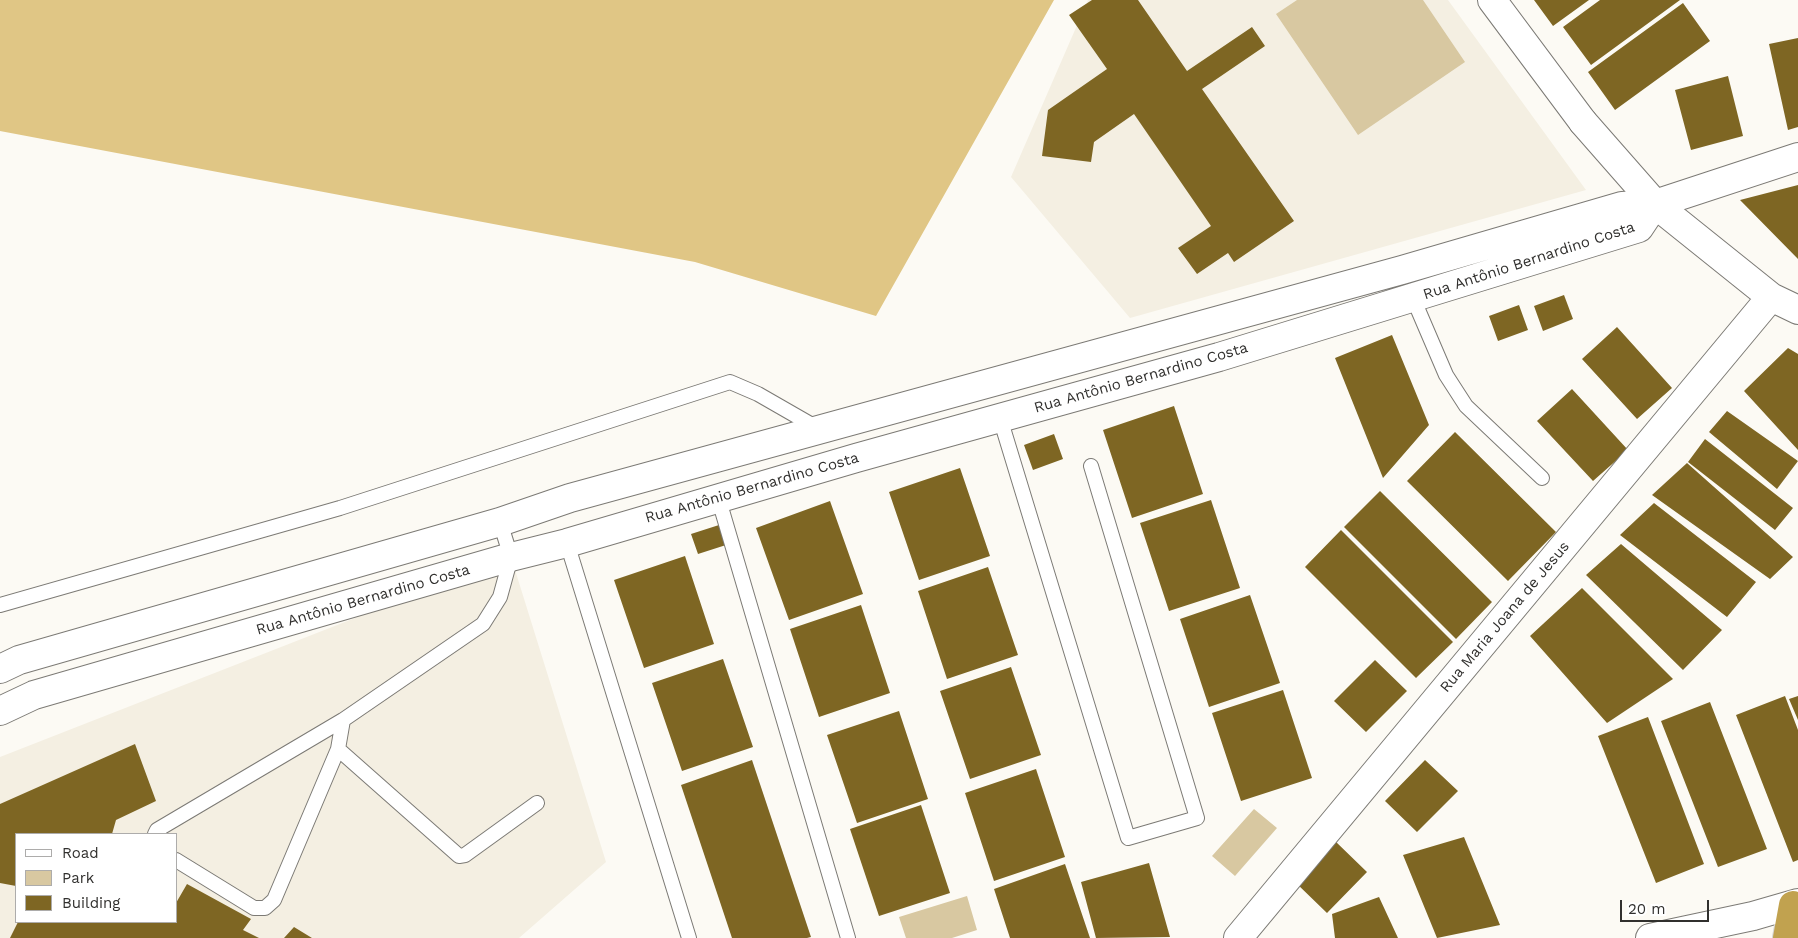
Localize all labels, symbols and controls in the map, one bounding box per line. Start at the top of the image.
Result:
street label: Rua Antônio Bernardino Costa [1421,218,1637,304]
street label: Rua Antônio Bernardino Costa [1032,339,1250,417]
street label: Rua Antônio Bernardino Costa [643,449,861,527]
street label: Rua Maria Joana de Jesus [1437,538,1573,696]
street label: Rua Antônio Bernardino Costa [254,561,472,639]
legend [15,833,178,923]
text: Road [62,844,99,862]
text: Park [62,869,94,887]
scale bar [1623,890,1712,922]
text: Building [62,894,120,912]
text: 20 m [1628,900,1666,918]

